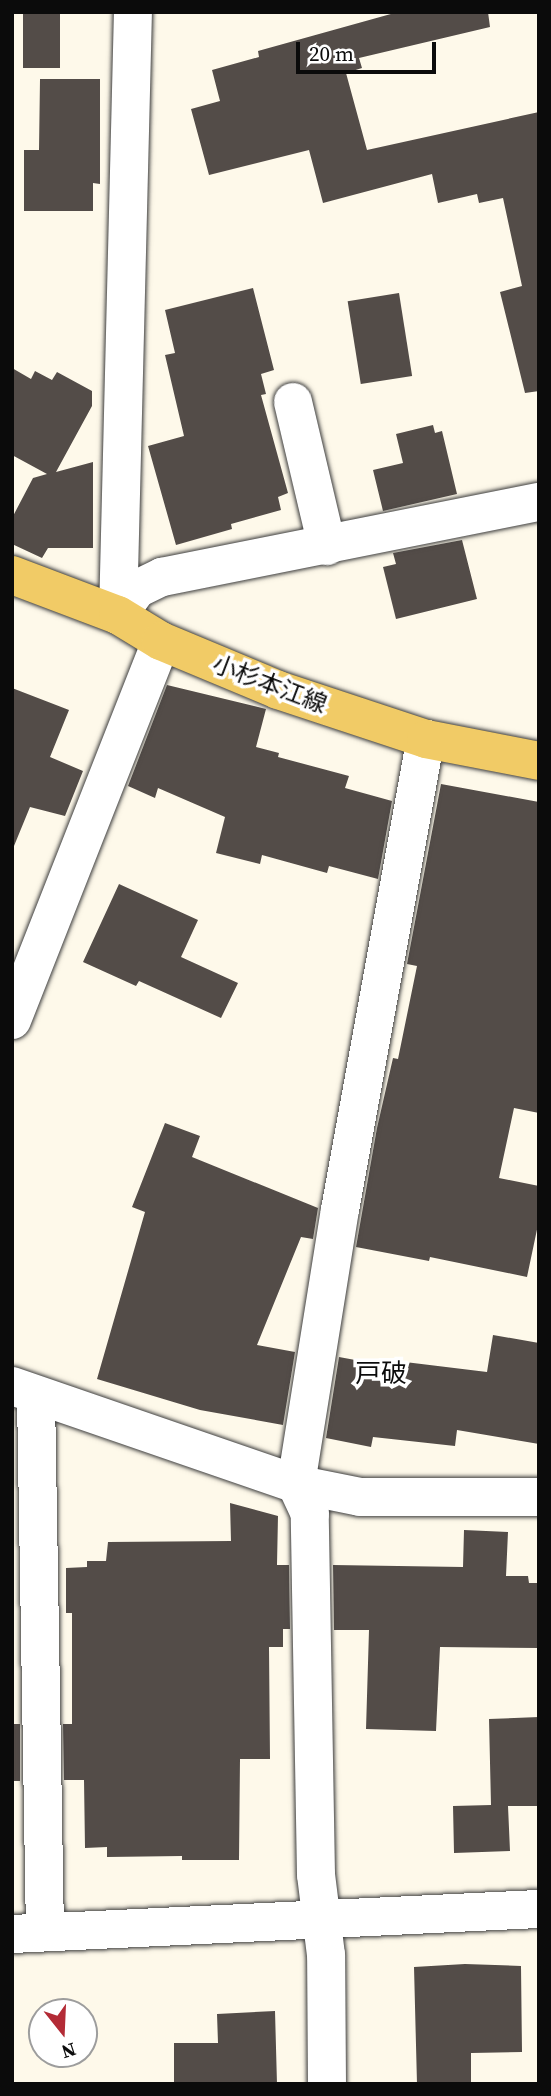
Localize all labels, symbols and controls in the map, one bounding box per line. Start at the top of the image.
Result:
scale bar [299,28,439,72]
text: 20 m [309,39,354,68]
street label: 小杉本江線 [209,649,331,719]
district label: 戸破 [355,1358,407,1390]
north arrow [28,1998,98,2068]
text: N [58,2037,79,2066]

